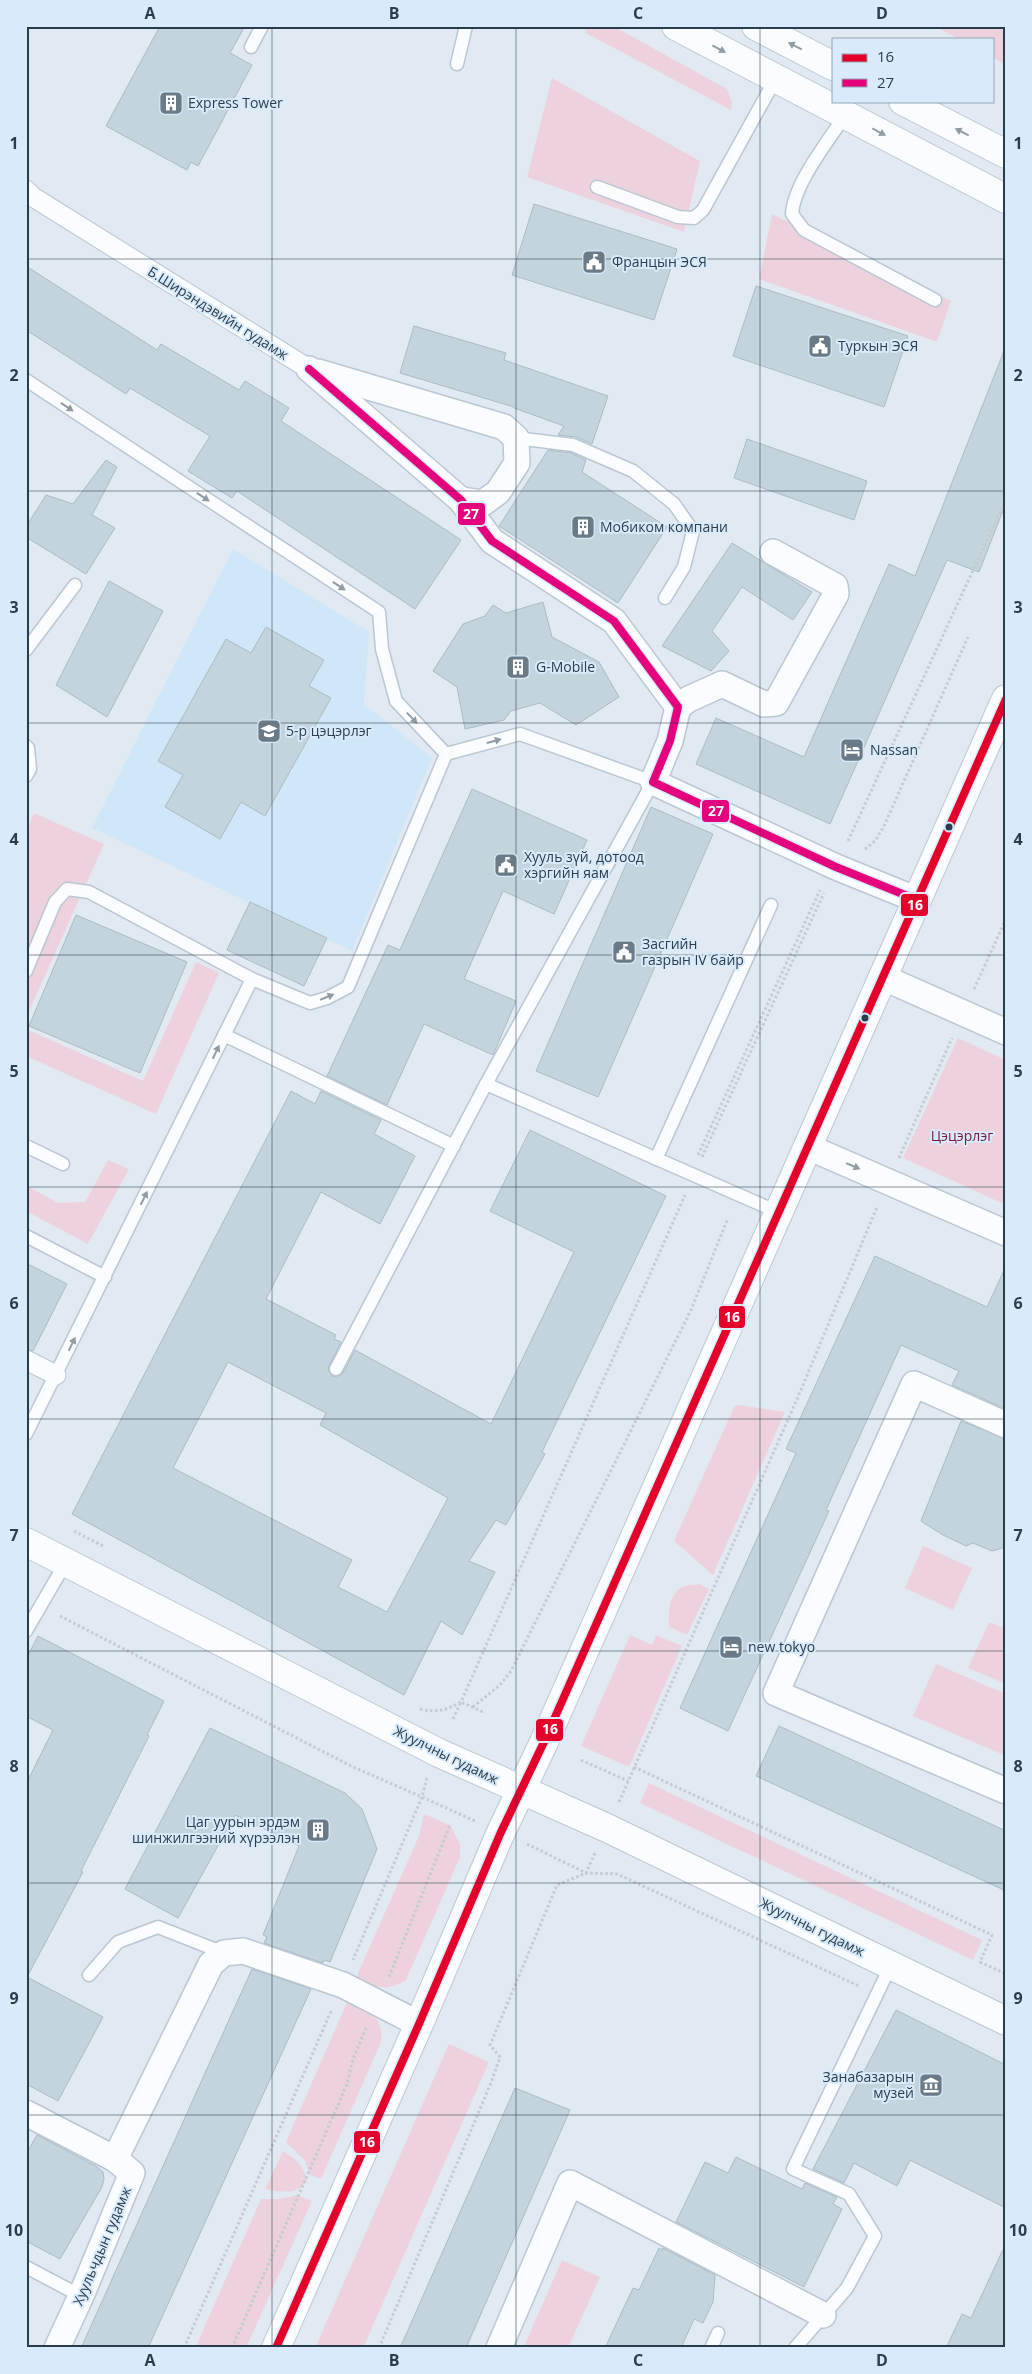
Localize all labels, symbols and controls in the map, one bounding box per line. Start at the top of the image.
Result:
text: A [144,2,156,24]
text: B [389,2,399,24]
text: C [633,2,643,24]
text: D [876,2,888,24]
legend [832,38,994,102]
one-way arrow [788,42,802,50]
one-way arrow [712,45,727,53]
text: 16 [877,46,894,66]
text: 27 [877,72,894,92]
building icon: Express Tower [158,90,184,116]
place label: Express Tower [188,93,283,112]
one-way arrow [872,128,886,136]
one-way arrow [955,128,970,136]
text: 1 [9,132,19,154]
text: 1 [1013,132,1023,154]
public building icon: Францын ЭСЯ [581,249,607,275]
place label: Францын ЭСЯ [612,252,707,271]
street label: Б.Ширэндэвийн гудамж [144,261,293,364]
public building icon: Туркын ЭСЯ [807,333,833,359]
place label: Туркын ЭСЯ [838,336,918,355]
text: 2 [9,364,19,386]
text: 2 [1013,364,1023,386]
one-way arrow [60,402,74,412]
one-way arrow [196,492,209,501]
line badge: 27 [457,502,486,526]
text: 27 [463,504,479,523]
building icon: Мобиком компани [570,514,596,540]
place label: Мобиком компани [600,517,728,536]
one-way arrow [332,581,345,591]
text: 3 [9,596,19,618]
text: 3 [1013,596,1023,618]
building icon: G-Mobile [505,654,531,680]
place label: G-Mobile [536,657,595,676]
one-way arrow [406,712,418,724]
school or university icon: 5-р цэцэрлэг [256,718,282,744]
place label: 5-р цэцэрлэг [286,721,372,740]
one-way arrow [486,737,501,745]
hotel icon: Nassan [839,737,865,763]
place label: Nassan [870,740,918,759]
line badge: 27 [701,799,730,823]
text: 27 [708,801,724,820]
unlabelled marker [944,822,954,832]
text: 4 [9,828,19,850]
text: 4 [1013,828,1023,850]
place label: Хууль зүй, дотоод хэргийн яам [524,847,644,882]
public building icon: Хууль зүй, дотоод хэргийн яам [493,852,519,878]
line badge: 16 [900,893,929,917]
text: 16 [907,895,923,914]
place label: Засгийн газрын IV байр [642,934,744,969]
public building icon: Засгийн газрын IV байр [611,939,637,965]
one-way arrow [320,993,334,1001]
unlabelled marker [860,1013,870,1023]
one-way arrow [212,1045,220,1059]
text: 5 [9,1060,19,1082]
text: 5 [1013,1060,1023,1082]
park label: Цэцэрлэг [931,1126,993,1145]
one-way arrow [846,1162,860,1170]
one-way arrow [140,1191,148,1205]
text: 6 [9,1292,19,1314]
text: 6 [1013,1292,1023,1314]
line badge: 16 [718,1305,746,1329]
text: 16 [724,1307,740,1326]
one-way arrow [68,1337,76,1351]
text: 7 [9,1524,19,1546]
text: 7 [1013,1524,1023,1546]
hotel icon: new tokyo [718,1634,744,1660]
place label: new tokyo [748,1637,815,1656]
line badge: 16 [535,1718,564,1742]
text: 16 [542,1719,558,1738]
street label: Жуулчны гудамж [390,1721,503,1789]
text: 8 [9,1755,19,1777]
text: 8 [1013,1755,1023,1777]
place label: Цаг уурын эрдэм шинжилгээний хүрээлэн [132,1812,300,1847]
building icon: Цаг уурын эрдэм шинжилгээний хүрээлэн [305,1817,331,1843]
street label: Жуулчны гудамж [756,1893,869,1961]
text: 9 [9,1987,19,2009]
text: 9 [1013,1987,1023,2009]
place label: Занабазарын музей [823,2067,914,2102]
museum icon: Занабазарын музей [918,2072,944,2098]
line badge: 16 [353,2130,381,2154]
text: 16 [359,2132,375,2151]
street label: Хуульчдын гудамж [68,2183,135,2308]
text: 10 [5,2219,23,2241]
text: 10 [1009,2219,1027,2241]
text: A [144,2349,156,2371]
text: B [389,2349,399,2371]
text: C [633,2349,643,2371]
text: D [876,2349,888,2371]

